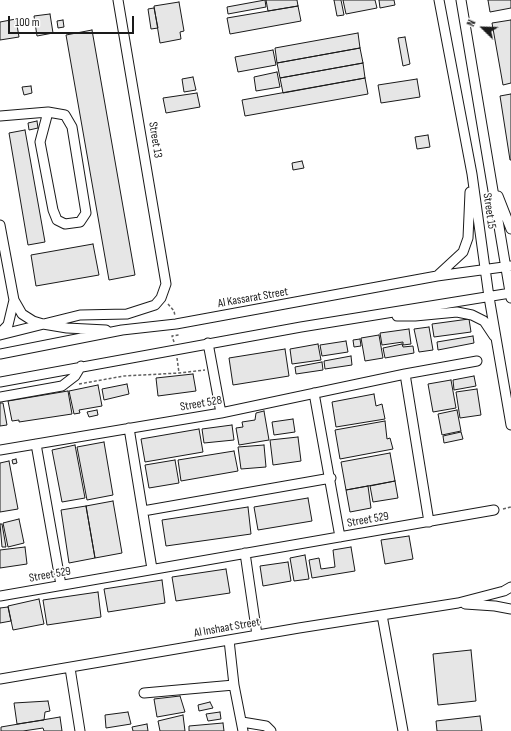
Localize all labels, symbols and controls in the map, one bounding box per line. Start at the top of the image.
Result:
scale bar [10,8,136,34]
north arrow [463,8,503,48]
text: 100 m [15,15,40,30]
text: N [464,18,479,28]
street label: Street 13 [145,121,165,159]
street label: Street 15 [479,192,499,230]
street label: Al Kassarat Street [217,285,289,311]
street label: Street 528 [179,393,223,415]
street label: Street 529 [346,509,390,531]
street label: Street 529 [28,564,72,586]
street label: Al Inshaat Street [193,615,261,641]

